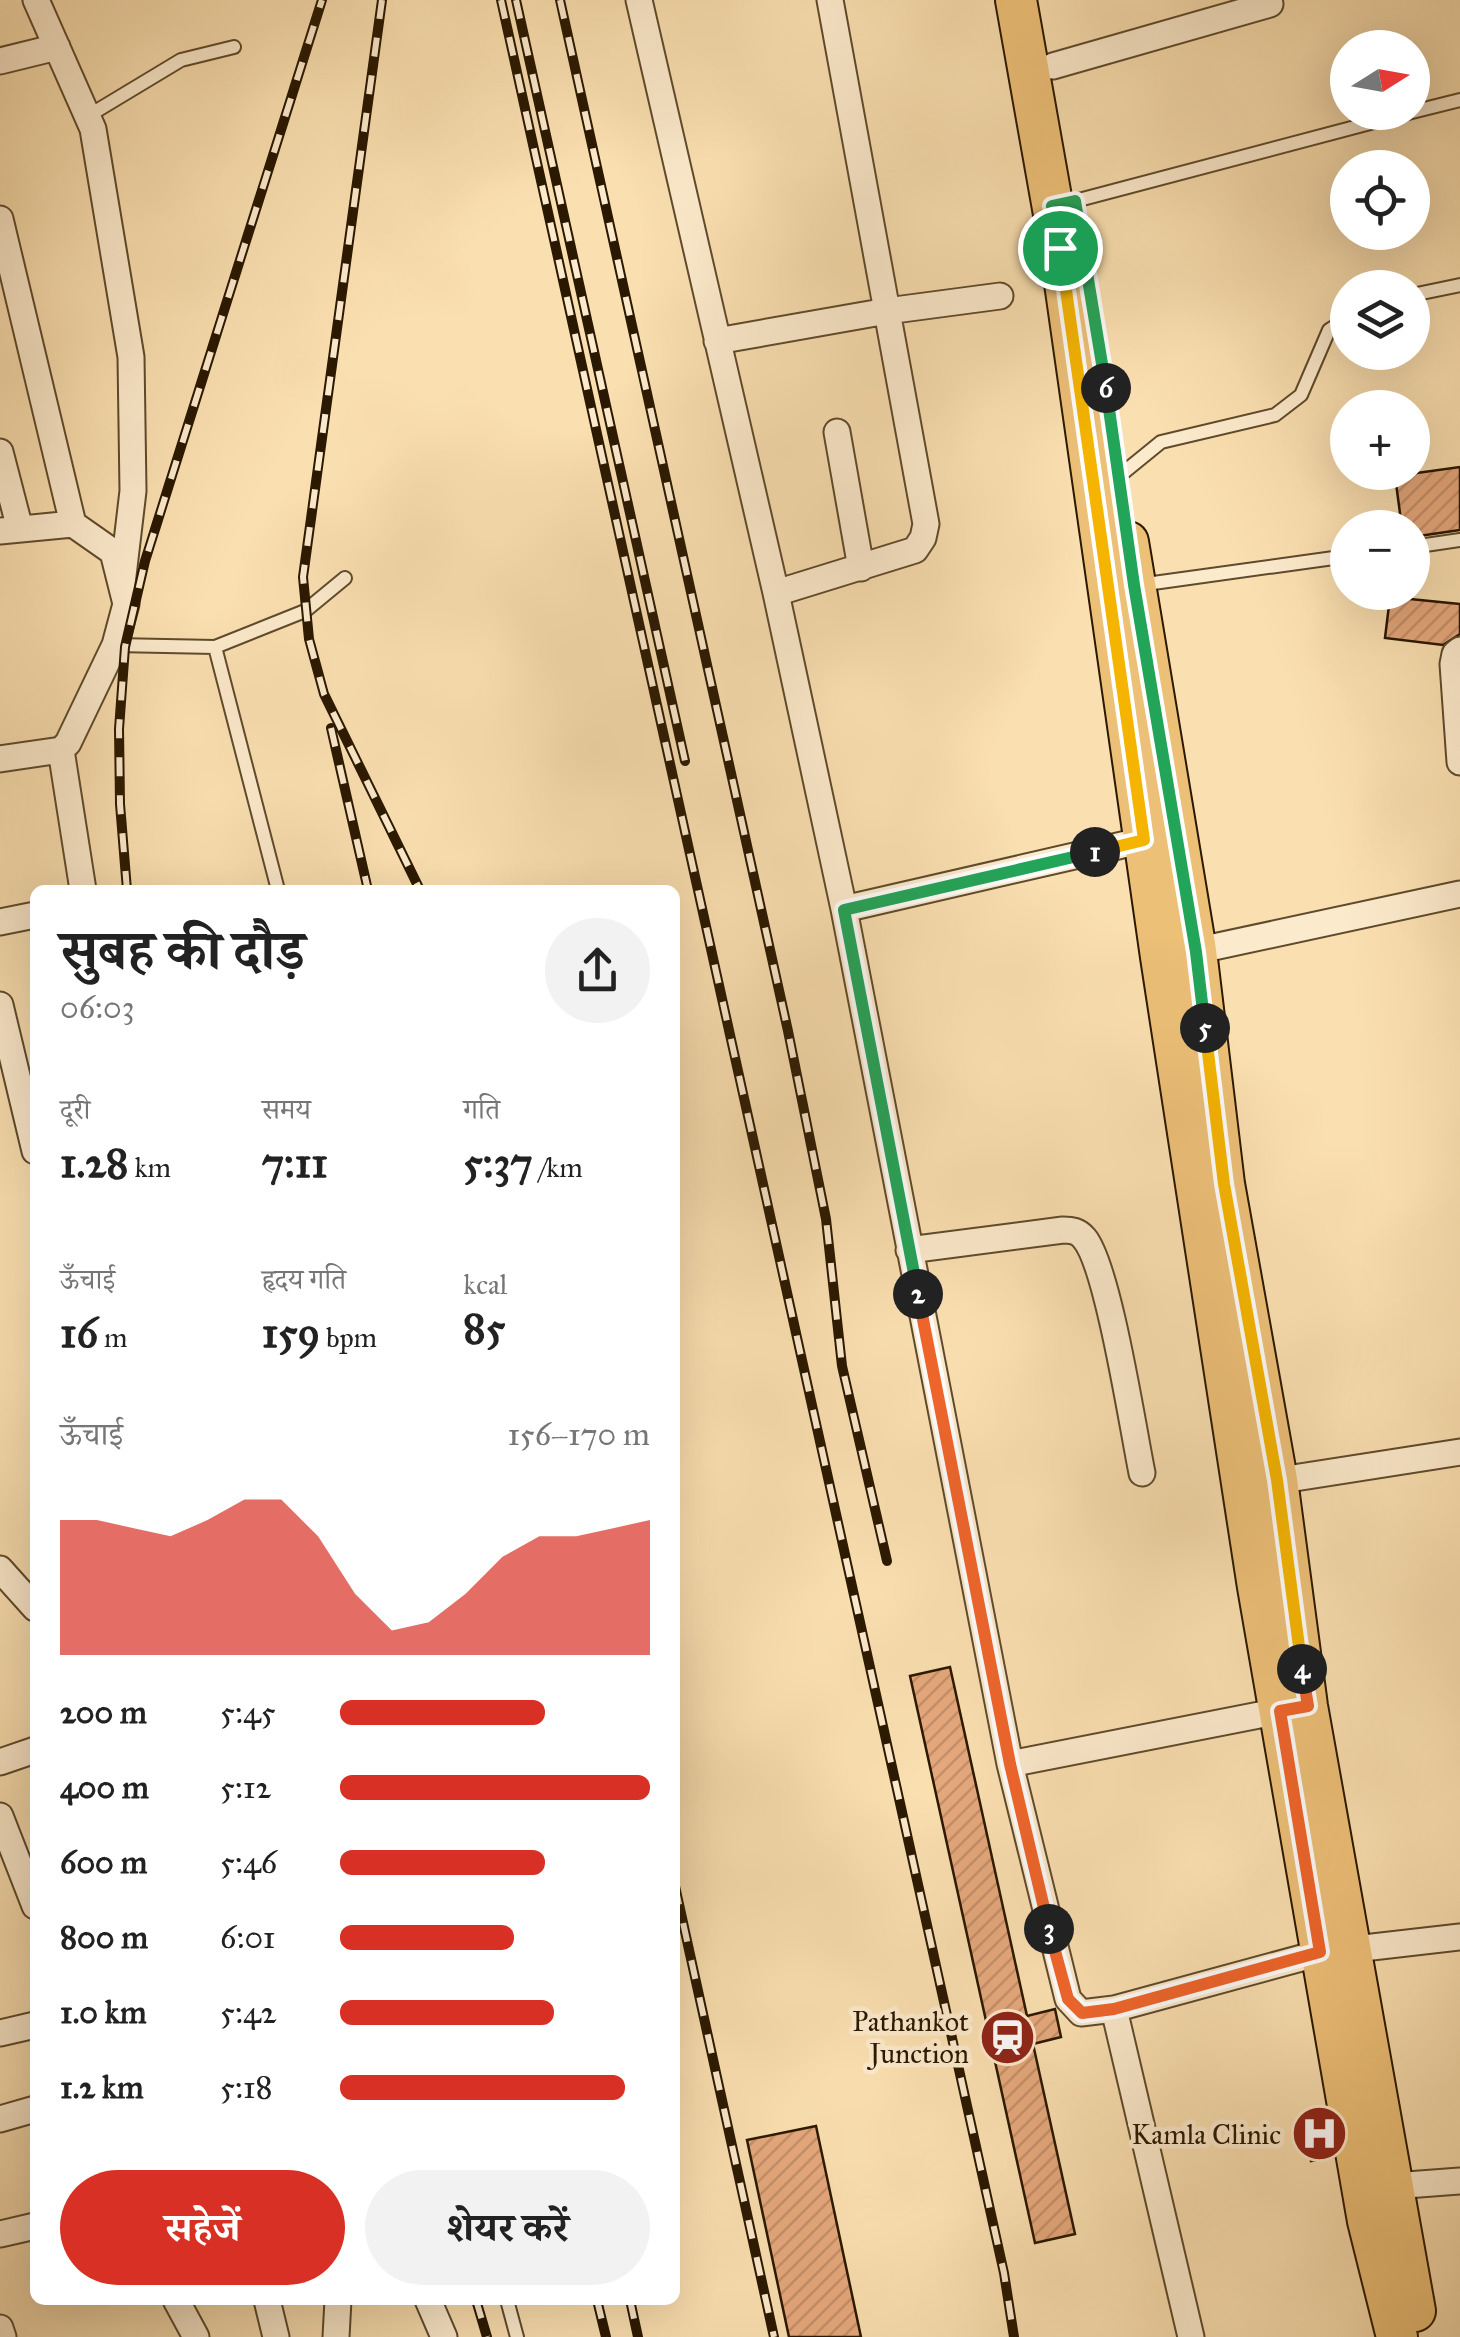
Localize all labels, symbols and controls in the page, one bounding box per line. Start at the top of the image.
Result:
north arrow [1330,30,1430,130]
map controls [1330,30,1430,610]
button: locate [1330,150,1430,250]
pin [1018,206,1103,291]
icon: arrive [1033,221,1088,276]
button: layers [1330,270,1430,370]
pin: 6 [1081,363,1131,413]
text: 6 [1099,370,1113,405]
button: + [1330,390,1430,490]
button: − [1330,510,1430,610]
pin: 1 [1070,827,1120,877]
text: 1 [1089,834,1101,869]
text: सुबह की दौड़ [60,917,305,984]
button: share [545,918,650,1023]
text: 06:03 [60,988,135,1027]
pin: 5 [1180,1003,1230,1053]
text: 5 [1198,1010,1212,1045]
text: दूरी [60,1092,90,1127]
text: समय [262,1092,311,1127]
text: गति [463,1092,500,1127]
text: 1.28 [60,1137,128,1189]
text: 7:11 [262,1137,328,1189]
text: 5:37 [463,1137,533,1189]
text: km [128,1150,171,1185]
text: /km [533,1150,583,1185]
text: ऊँचाई [60,1262,115,1297]
text: हृदय गति [262,1262,346,1297]
text: kcal [463,1267,507,1302]
pin: 2 [893,1269,943,1319]
text: 2 [911,1276,925,1311]
text: 85 [463,1302,505,1354]
text: 16 [60,1307,98,1359]
text: 159 [262,1307,320,1359]
text: m [98,1320,128,1355]
text: bpm [320,1320,377,1355]
text: ऊँचाई [60,1415,123,1454]
text: 156–170 m [507,1415,650,1454]
pin: 4 [1277,1644,1327,1694]
text: 4 [1294,1651,1310,1686]
text: 200 m [60,1693,147,1732]
text: 5:45 [220,1693,276,1732]
text: 400 m [60,1768,149,1807]
text: 5:12 [220,1768,271,1807]
text: 600 m [60,1843,147,1882]
text: 5:46 [220,1843,277,1882]
pin: 3 [1024,1904,1074,1954]
text: 3 [1043,1911,1055,1946]
text: 800 m [60,1918,148,1957]
text: 6:01 [220,1918,275,1957]
text: 1.0 km [60,1993,147,2032]
text: 5:42 [220,1993,277,2032]
place label: Pathankot Junction [852,2004,969,2071]
station icon: Pathankot Junction [978,2007,1038,2067]
text: 1.2 km [60,2068,144,2107]
text: 5:18 [220,2068,273,2107]
hospital icon: Kamla Clinic [1290,2104,1350,2164]
place label: Kamla Clinic [1131,2117,1281,2152]
button: सहेजें [60,2170,345,2285]
button: शेयर करें [365,2170,650,2285]

